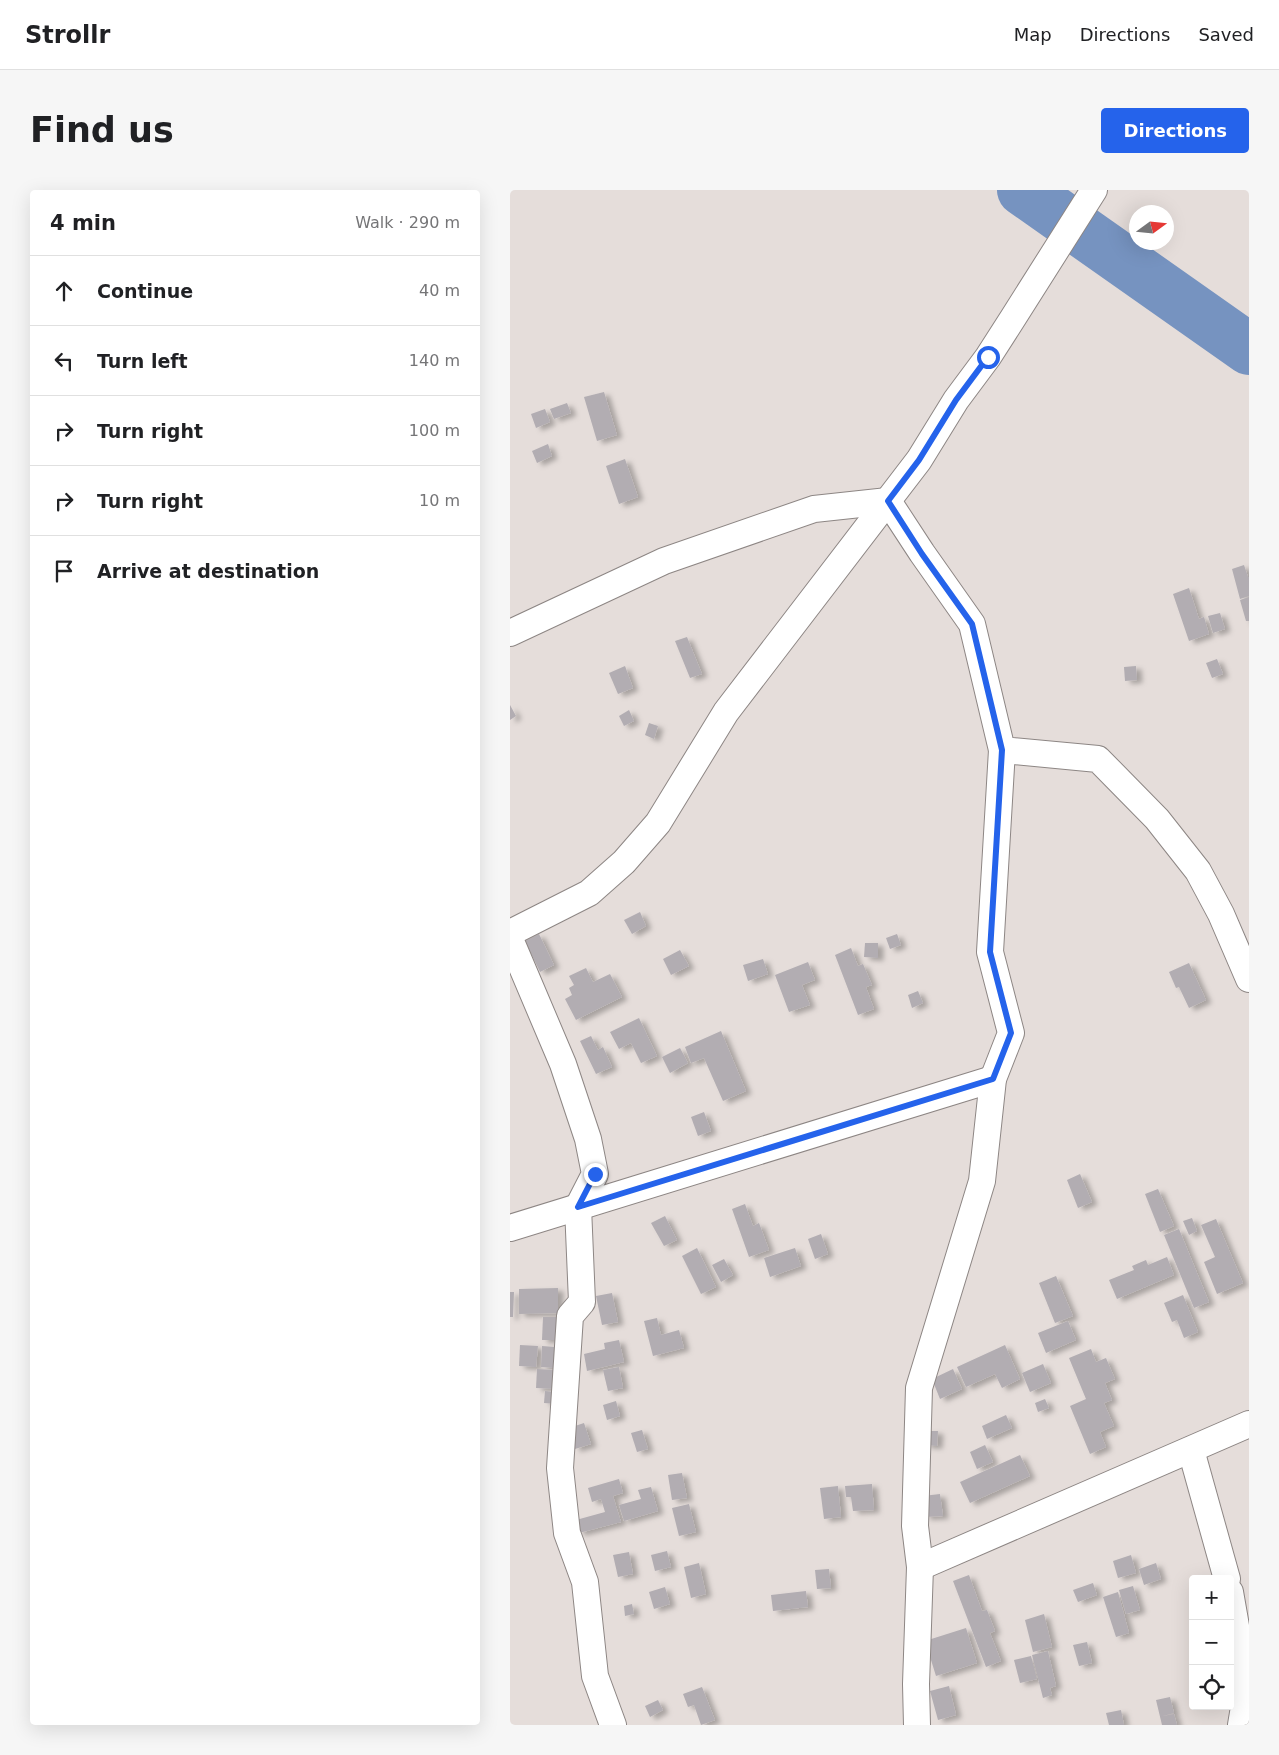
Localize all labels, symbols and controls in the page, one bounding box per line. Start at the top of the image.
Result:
text: Strollr [25,21,110,49]
text: Map [1014,24,1052,45]
text: Directions [1080,24,1170,45]
text: Saved [1198,24,1254,45]
button: Directions [1101,108,1249,153]
text: Find us [30,110,174,150]
north arrow [1129,205,1174,250]
text: 4 min [50,211,116,235]
text: Walk · 290 m [355,213,460,232]
icon: ahead [50,277,78,305]
text: Continue [97,280,193,302]
text: 40 m [419,281,460,300]
route start [977,346,1000,369]
icon: left [50,347,78,375]
text: Turn left [97,350,188,372]
text: 140 m [409,351,460,370]
icon: right [50,417,78,445]
text: Turn right [97,420,203,442]
text: 100 m [409,421,460,440]
icon: right [50,487,78,515]
text: Turn right [97,490,203,512]
text: 10 m [419,491,460,510]
icon: arrive [50,557,78,585]
text: Arrive at destination [97,560,319,582]
route end [584,1163,607,1186]
map controls [1189,1575,1234,1710]
button: + [1189,1575,1234,1620]
button: − [1189,1620,1234,1665]
button: locate [1189,1665,1234,1710]

